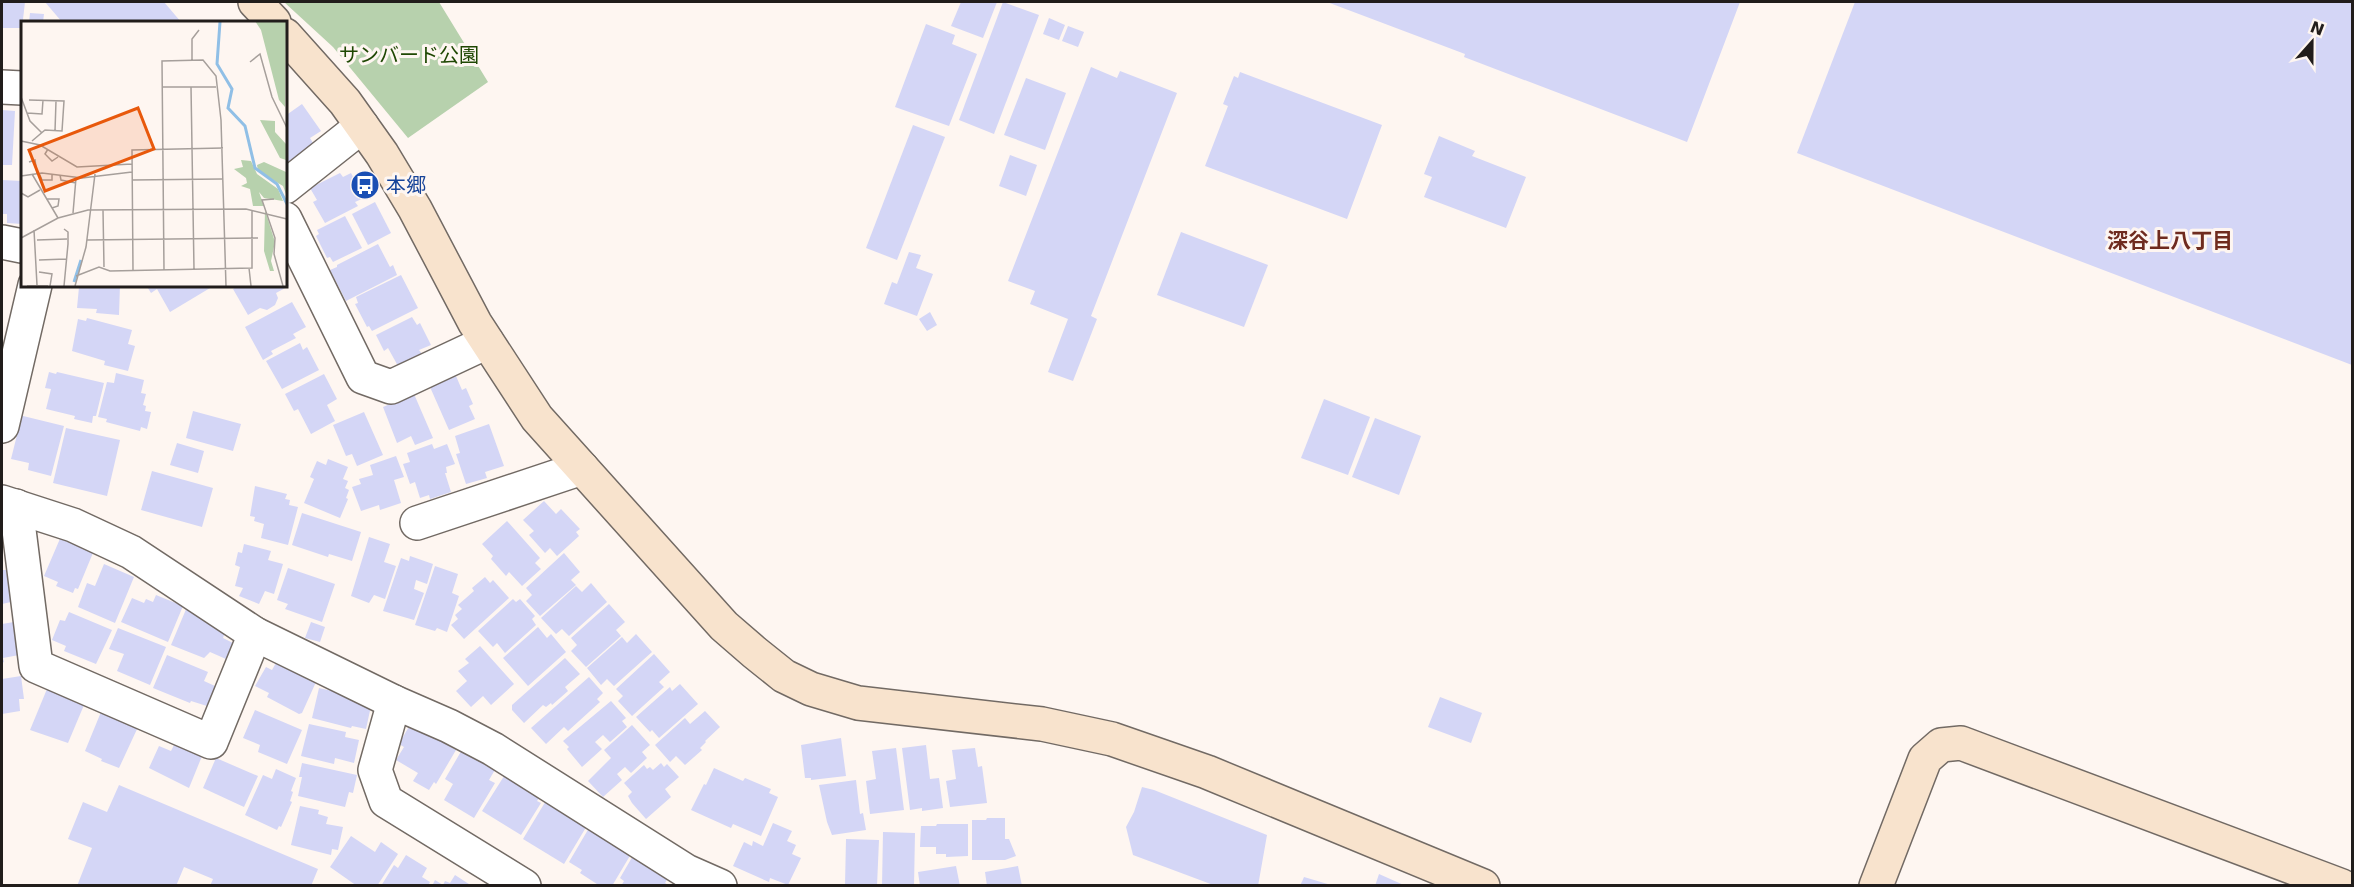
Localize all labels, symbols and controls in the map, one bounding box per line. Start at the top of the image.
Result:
north arrow [2282,12,2342,72]
text: N [2308,17,2327,40]
inset map [21,21,286,286]
park label: サンバード公園 [339,43,479,67]
bus stop icon: 本郷 [349,169,381,201]
place label: 本郷 [386,173,426,197]
district label: 深谷上八丁目 [2107,229,2233,253]

